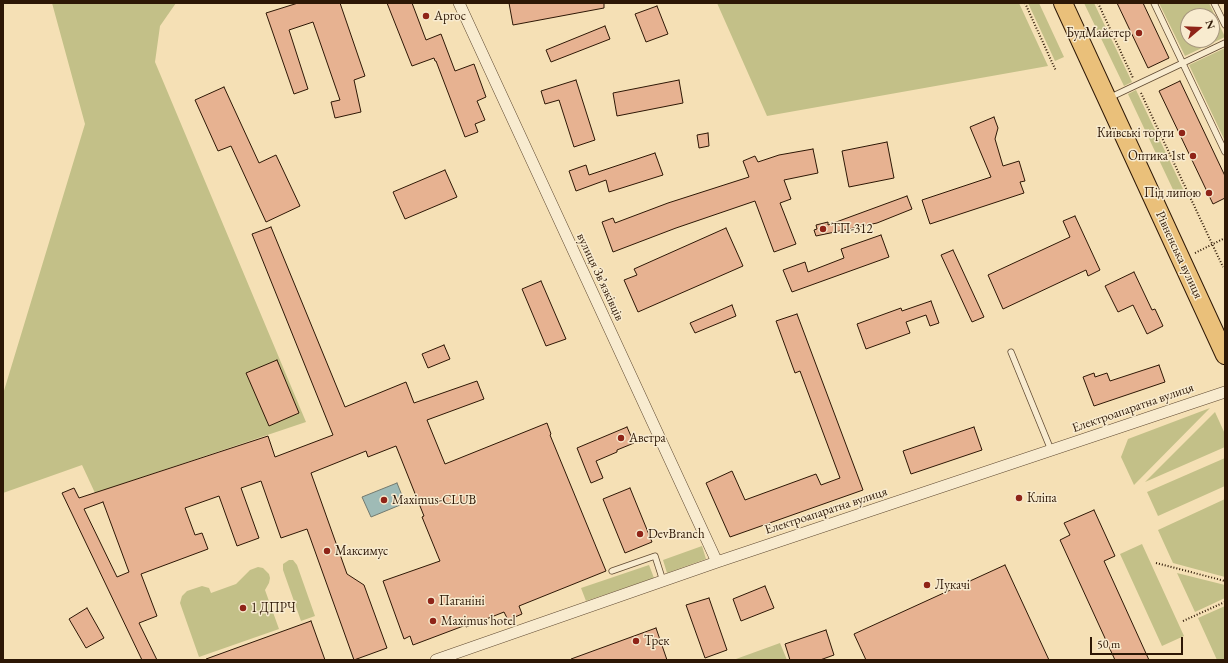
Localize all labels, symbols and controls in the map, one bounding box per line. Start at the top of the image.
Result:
place label: Аргос [434,8,466,24]
north arrow [1180,8,1220,48]
marker: Аргос [421,11,431,21]
text: N [1202,18,1218,31]
place label: БудМайстер [1066,25,1131,41]
marker: БудМайстер [1134,28,1144,38]
place label: Київські торти [1097,125,1174,141]
marker: Київські торти [1177,128,1187,138]
place label: Оптика 1st [1128,148,1185,164]
marker: Оптика 1st [1188,151,1198,161]
place label: Під липою [1144,185,1201,201]
marker: Під липою [1204,188,1214,198]
street label: Рівненська вулиця [1152,209,1206,301]
place label: ТП-312 [831,221,873,237]
marker: ТП-312 [818,224,828,234]
street label: вулиця Звʼязківців [573,231,627,323]
street label: Електроапаратна вулиця [1070,380,1196,436]
place label: Аветра [629,430,666,446]
marker: Аветра [616,433,626,443]
street label: Електроапаратна вулиця [763,484,889,538]
place label: Кліпа [1027,490,1057,506]
place label: Maximus-CLUB [392,492,476,508]
marker: Кліпа [1014,493,1024,503]
marker: Maximus-CLUB [379,495,389,505]
place label: DevBranch [648,526,705,542]
marker: DevBranch [635,529,645,539]
place label: Максимус [335,543,388,559]
marker: Максимус [322,546,332,556]
place label: Лукачі [935,577,970,593]
marker: Лукачі [922,580,932,590]
place label: Паганіні [439,593,485,609]
marker: Паганіні [426,596,436,606]
place label: 1 ДПРЧ [251,600,296,616]
marker: 1 ДПРЧ [238,603,248,613]
place label: Maximus hotel [441,613,516,629]
marker: Maximus hotel [428,616,438,626]
scale bar [1092,629,1185,655]
place label: Трек [644,633,669,649]
marker: Трек [631,636,641,646]
text: 50 m [1097,636,1120,652]

